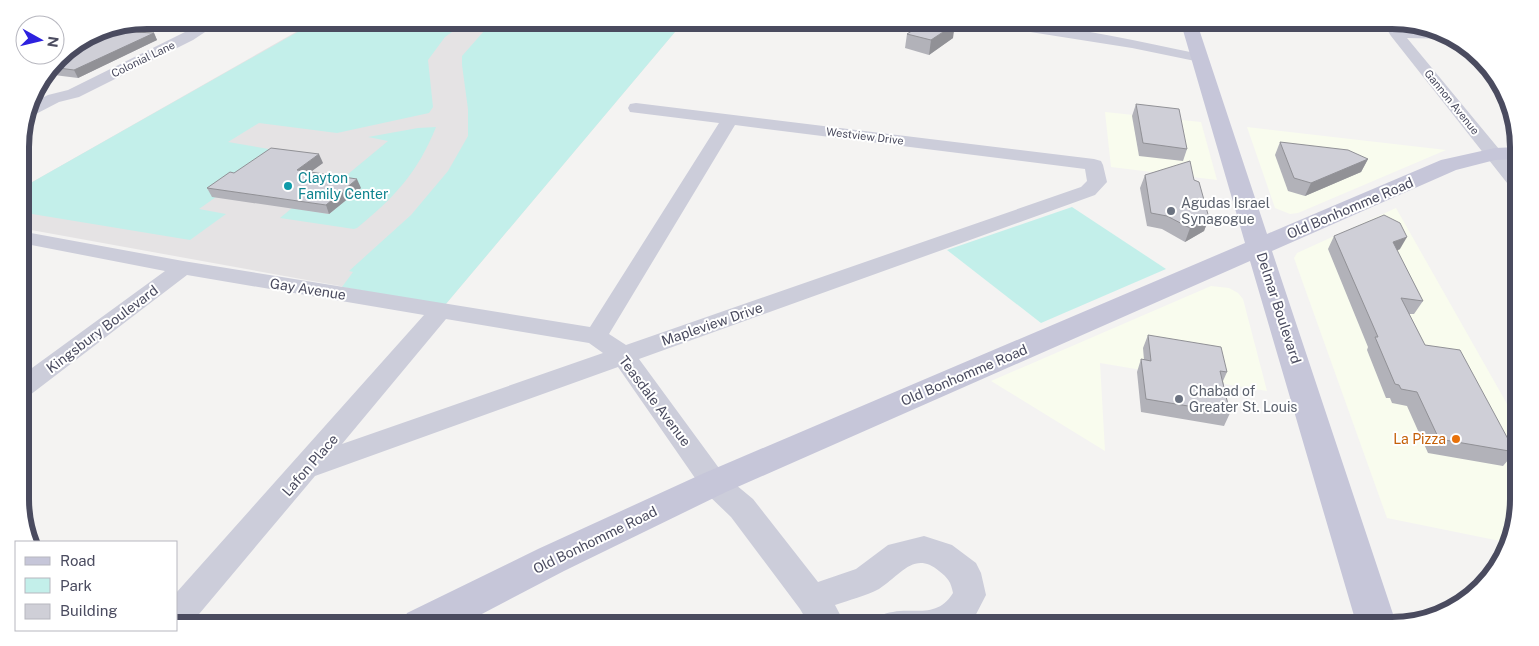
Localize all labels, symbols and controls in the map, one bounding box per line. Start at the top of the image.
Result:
north arrow [15,15,65,65]
text: N [44,35,62,48]
street label: Colonial Lane [109,38,177,80]
street label: Gannon Avenue [1422,67,1482,137]
street label: Westview Drive [826,125,904,147]
place label: Clayton Family Center [298,170,388,202]
street label: Old Bonhomme Road [1284,174,1416,242]
marker: Clayton Family Center [282,180,294,192]
place label: Agudas Israel Synagogue [1181,195,1270,227]
marker: Agudas Israel Synagogue [1165,205,1177,217]
street label: Delmar Boulevard [1253,250,1305,366]
street label: Gay Avenue [269,275,347,303]
street label: Kingsbury Boulevard [43,282,161,376]
street label: Mapleview Drive [659,299,765,349]
street label: Old Bonhomme Road [898,341,1030,409]
street label: Teasdale Avenue [616,353,694,449]
place label: Chabad of Greater St. Louis [1189,383,1297,415]
marker: Chabad of Greater St. Louis [1173,393,1185,405]
street label: Lafon Place [279,431,341,499]
place label: La Pizza [1393,431,1446,447]
marker: La Pizza [1450,433,1462,445]
street label: Old Bonhomme Road [530,503,660,577]
legend [15,541,178,631]
text: Road [60,552,96,569]
text: Park [60,577,92,594]
text: Building [60,602,118,619]

